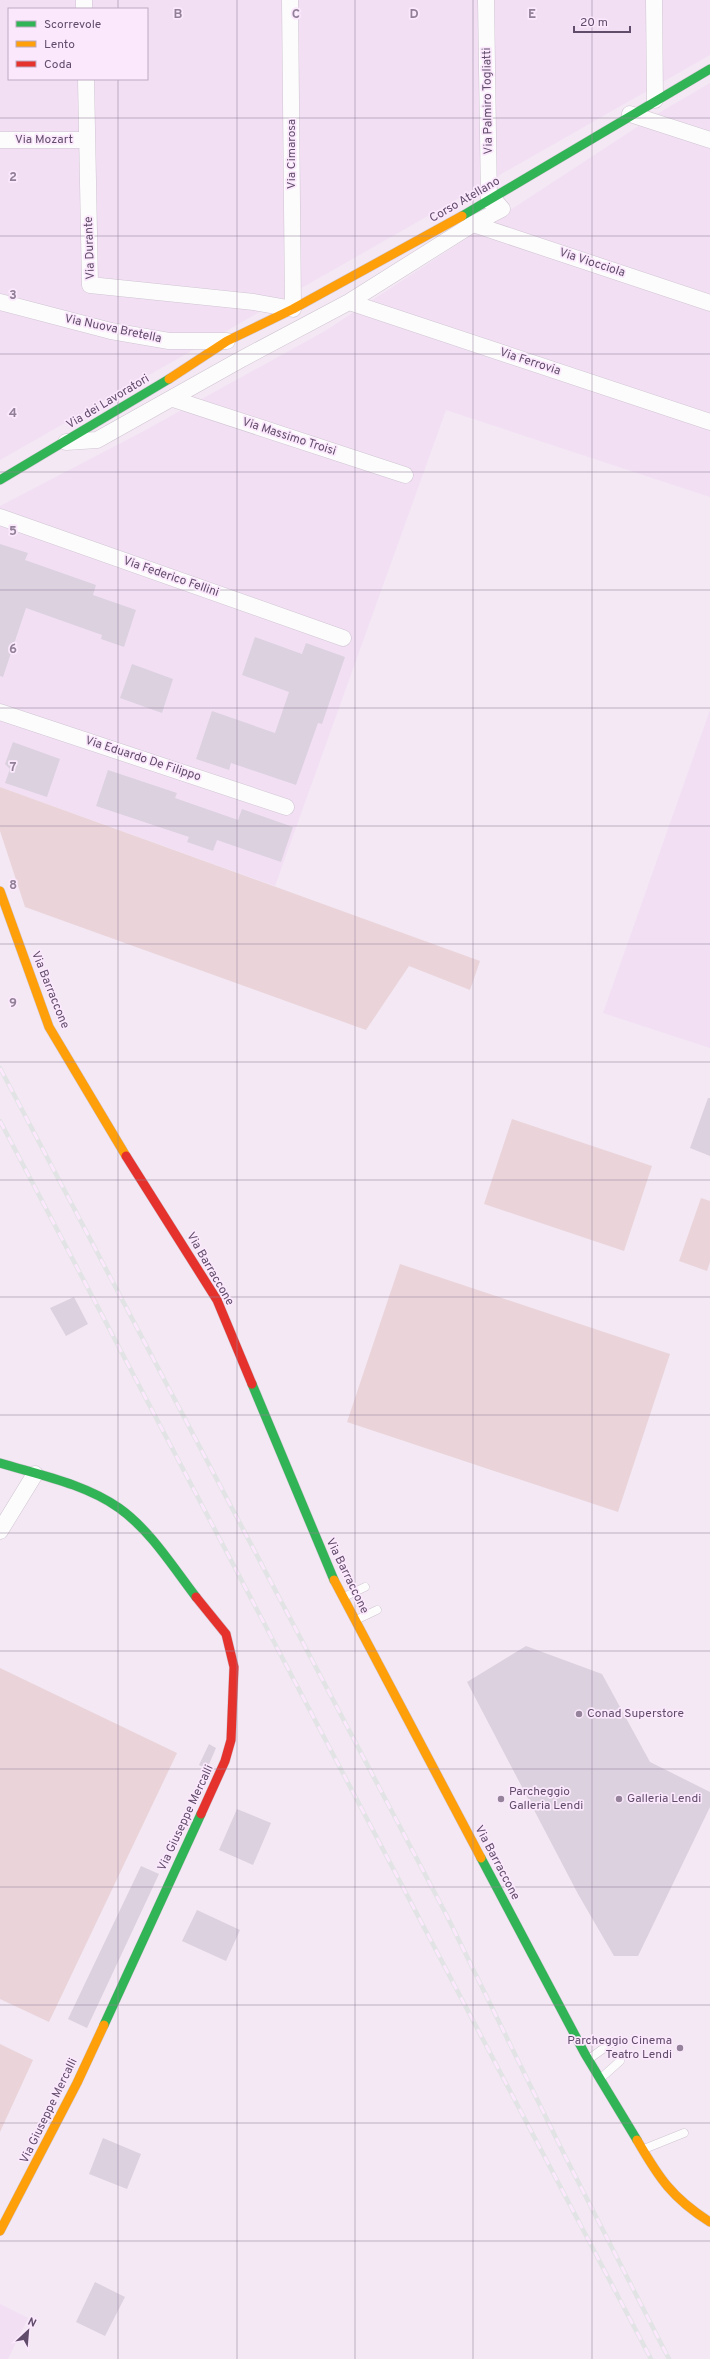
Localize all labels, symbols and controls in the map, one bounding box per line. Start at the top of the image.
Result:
text: B [174,7,183,23]
text: C [292,7,300,23]
text: D [409,7,419,23]
text: E [528,7,536,23]
legend [8,8,148,80]
scale bar [574,8,630,34]
text: 20 m [580,15,608,31]
text: Scorrevole [44,17,101,33]
text: Lento [44,37,75,53]
street label: Via Palmiro Togliatti [479,47,497,155]
text: Coda [44,57,72,73]
street label: Via Cimarosa [284,119,300,189]
street label: Via Mozart [15,132,73,148]
text: 2 [9,170,17,186]
street label: Corso Atellano [427,173,503,227]
street label: Via Durante [81,216,99,280]
street label: Via Viocciola [557,245,627,281]
text: 3 [9,288,17,304]
street label: Via Nuova Bretella [63,311,163,347]
street label: Via Ferrovia [497,345,563,379]
street label: Via dei Lavoratori [64,371,152,433]
text: 4 [9,406,17,422]
street label: Via Massimo Troisi [240,414,338,460]
text: 5 [9,524,17,540]
street label: Via Federico Fellini [121,553,221,601]
text: 6 [9,642,17,658]
street label: Via Eduardo De Filippo [83,733,203,785]
text: 7 [10,760,17,776]
text: 8 [9,878,17,894]
street label: Via Barraccone [27,949,73,1031]
text: 9 [9,996,17,1012]
street label: Via Barraccone [183,1229,237,1309]
street label: Via Barraccone [322,1536,372,1616]
place label: Conad Superstore [587,1706,684,1722]
marker: Conad Superstore [574,1709,584,1719]
street label: Via Giuseppe Mercalli [154,1762,218,1874]
place label: Parcheggio Galleria Lendi [509,1784,583,1814]
place label: Galleria Lendi [627,1791,701,1807]
marker: Parcheggio Galleria Lendi [496,1794,506,1804]
marker: Galleria Lendi [614,1794,624,1804]
street label: Via Barraccone [471,1823,523,1903]
place label: Parcheggio Cinema Teatro Lendi [567,2033,672,2063]
marker: Parcheggio Cinema Teatro Lendi [675,2043,685,2053]
street label: Via Giuseppe Mercalli [17,2056,81,2166]
north arrow [8,2311,48,2351]
text: N [25,2315,39,2331]

